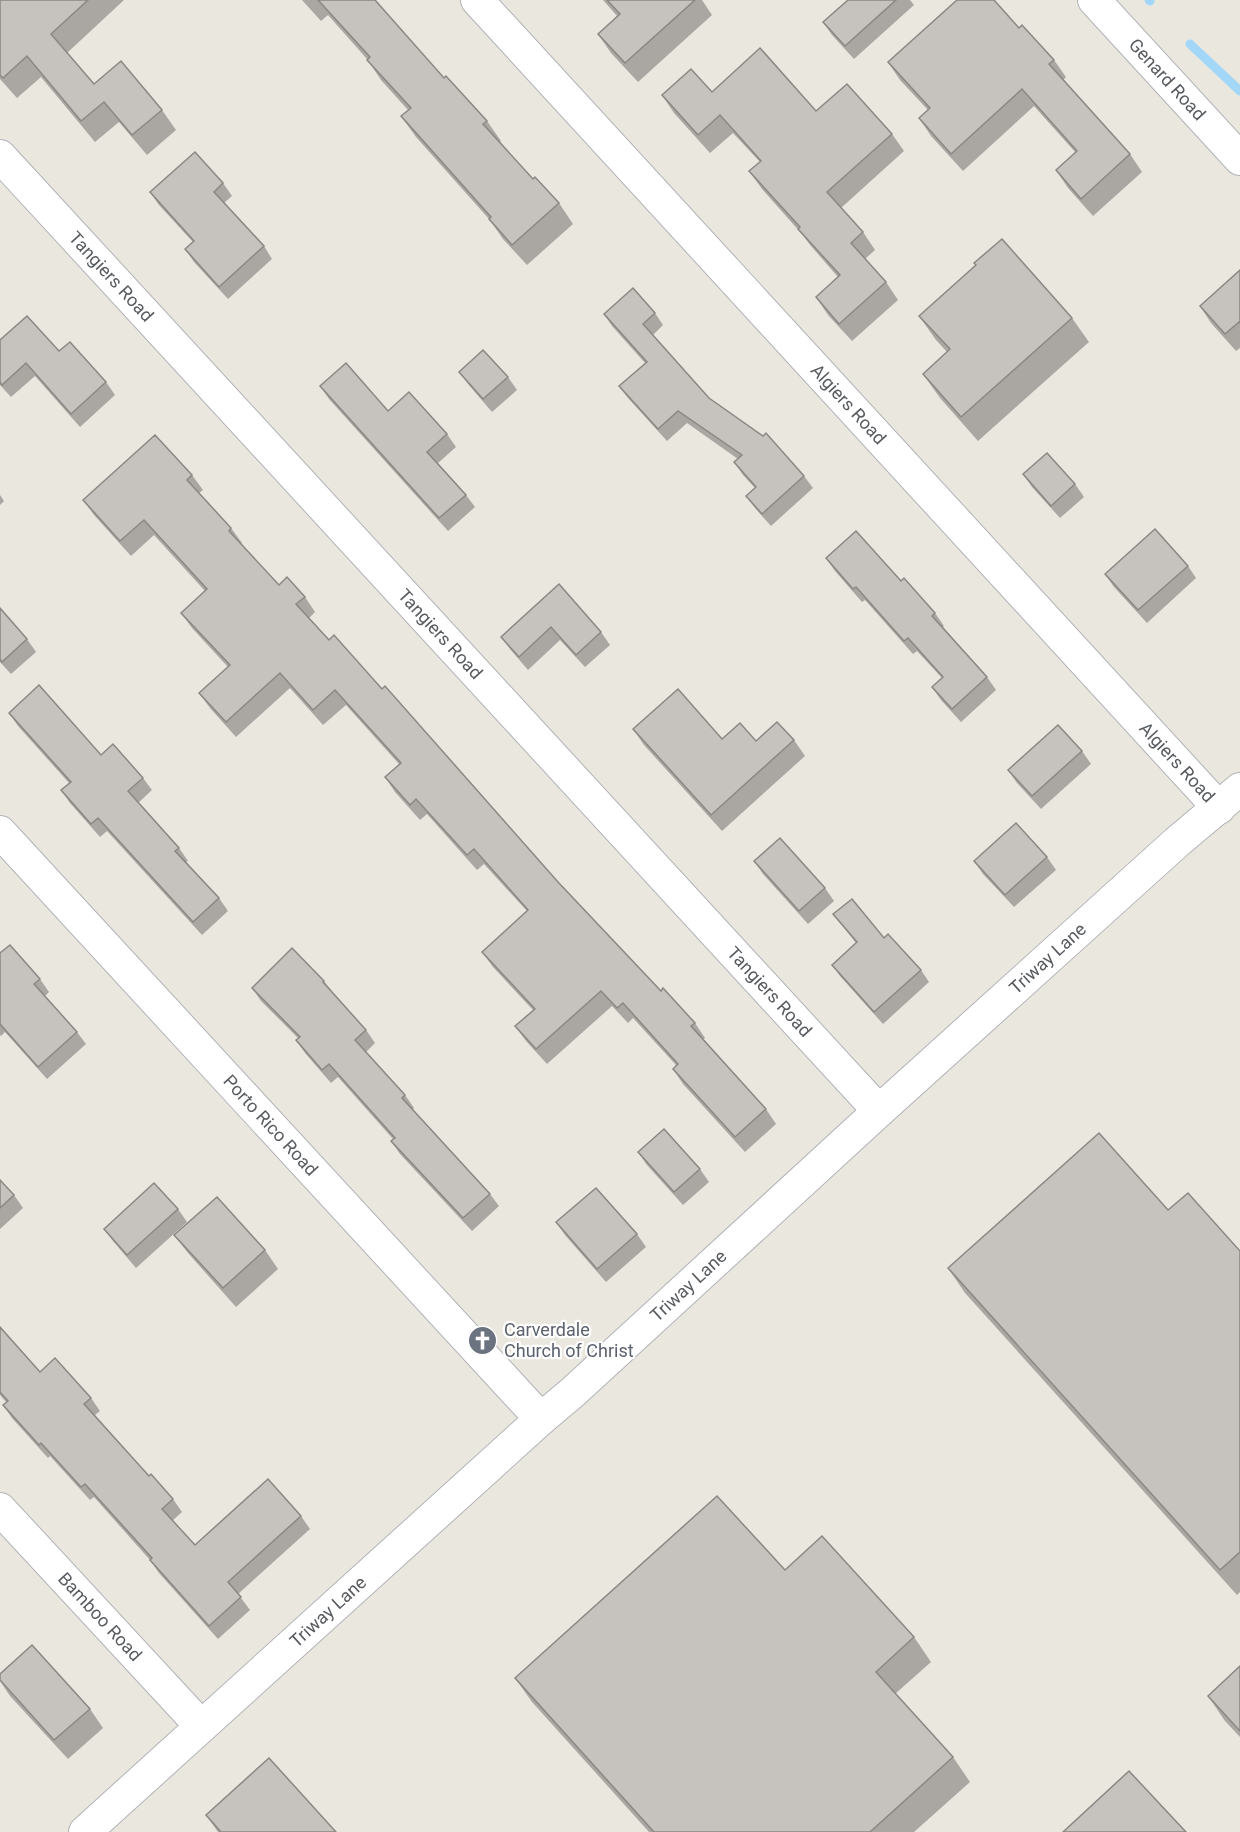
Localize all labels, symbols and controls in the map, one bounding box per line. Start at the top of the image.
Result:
street label: Genard Road [1125,34,1210,124]
street label: Tangiers Road [65,227,158,326]
street label: Algiers Road [807,360,891,448]
street label: Tangiers Road [394,585,487,683]
street label: Algiers Road [1135,718,1219,806]
street label: Triway Lane [1005,918,1090,998]
street label: Tangiers Road [723,942,816,1041]
street label: Porto Rico Road [219,1070,322,1180]
street label: Triway Lane [646,1245,731,1326]
place label: Carverdale Church of Christ [504,1319,634,1361]
church icon: Carverdale Church of Christ [467,1324,499,1356]
street label: Bamboo Road [54,1568,146,1665]
street label: Triway Lane [285,1572,370,1651]

